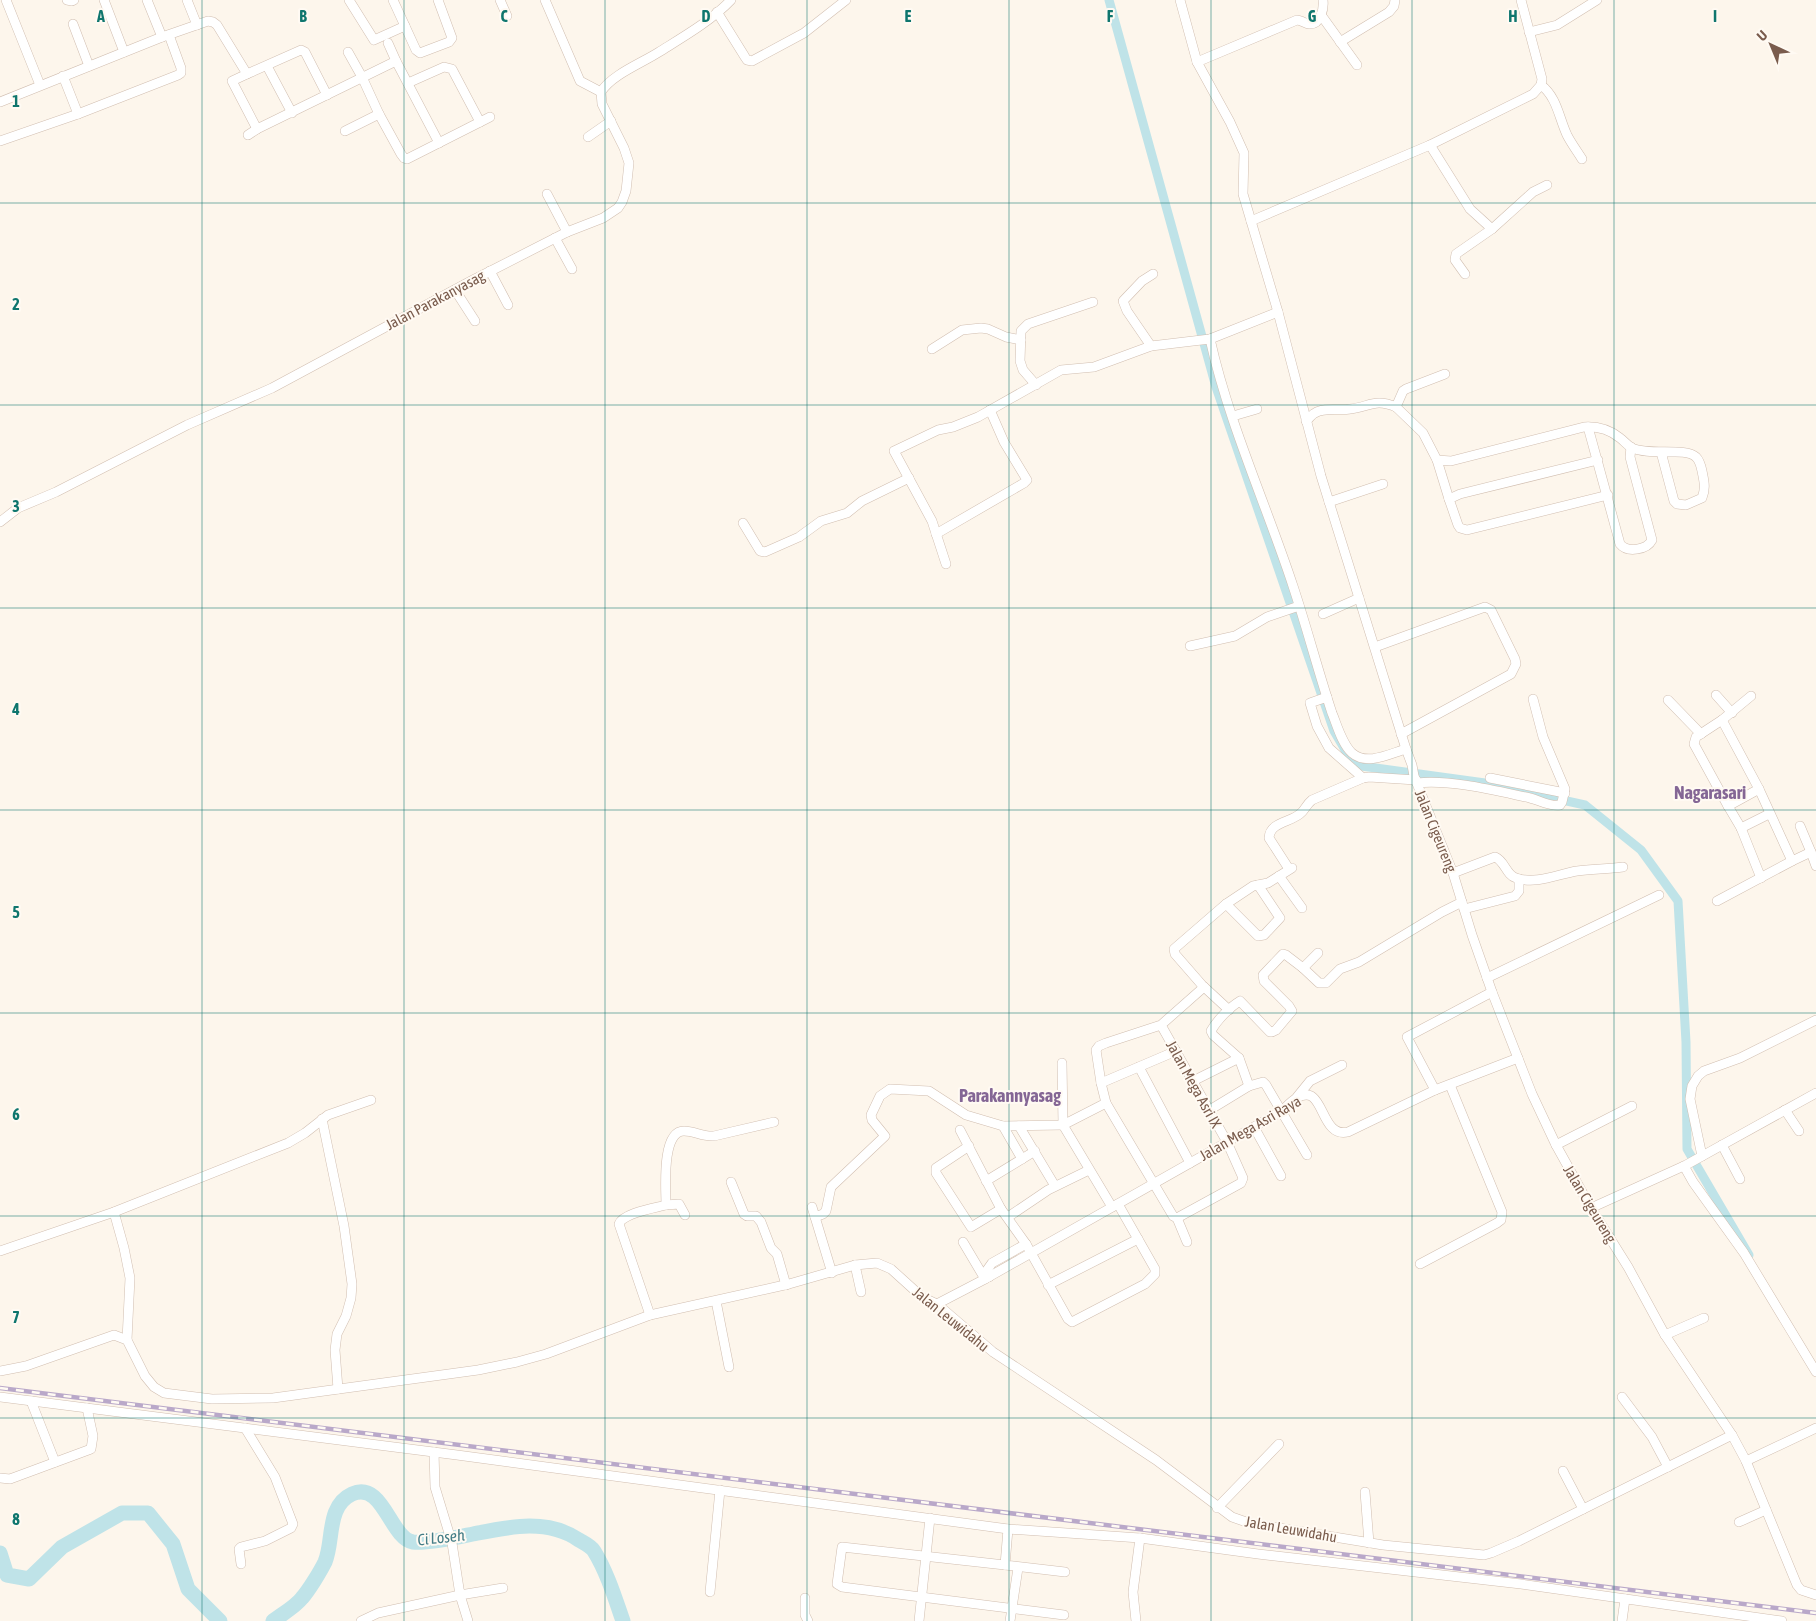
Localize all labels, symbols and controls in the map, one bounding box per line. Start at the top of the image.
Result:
text: A [96,7,105,25]
text: B [299,7,307,25]
text: C [500,7,508,25]
text: D [702,7,711,25]
text: E [905,7,912,25]
text: F [1107,7,1114,25]
text: G [1308,7,1317,25]
text: H [1508,7,1518,25]
text: I [1713,7,1717,25]
north arrow [1746,20,1796,70]
text: U [1753,27,1770,44]
text: 1 [12,92,20,110]
street label: Jalan Parakanyasag [383,266,488,333]
text: 2 [12,295,20,313]
text: 3 [12,497,20,515]
text: 4 [11,700,20,718]
district label: Nagarasari [1674,782,1746,803]
street label: Jalan Cigeureng [1412,787,1460,875]
text: 5 [12,903,20,921]
street label: Jalan Mega Asri IX [1163,1037,1225,1131]
district label: Parakannyasag [959,1085,1061,1106]
street label: Jalan Mega Asri Raya [1196,1092,1304,1164]
text: 6 [12,1105,20,1123]
street label: Jalan Cigeureng [1560,1162,1620,1246]
street label: Jalan Leuwidahu [910,1283,992,1355]
text: 7 [12,1308,20,1326]
text: 8 [12,1510,20,1528]
street label: Jalan Leuwidahu [1244,1513,1338,1545]
water label: Ci Loseh [416,1526,466,1548]

